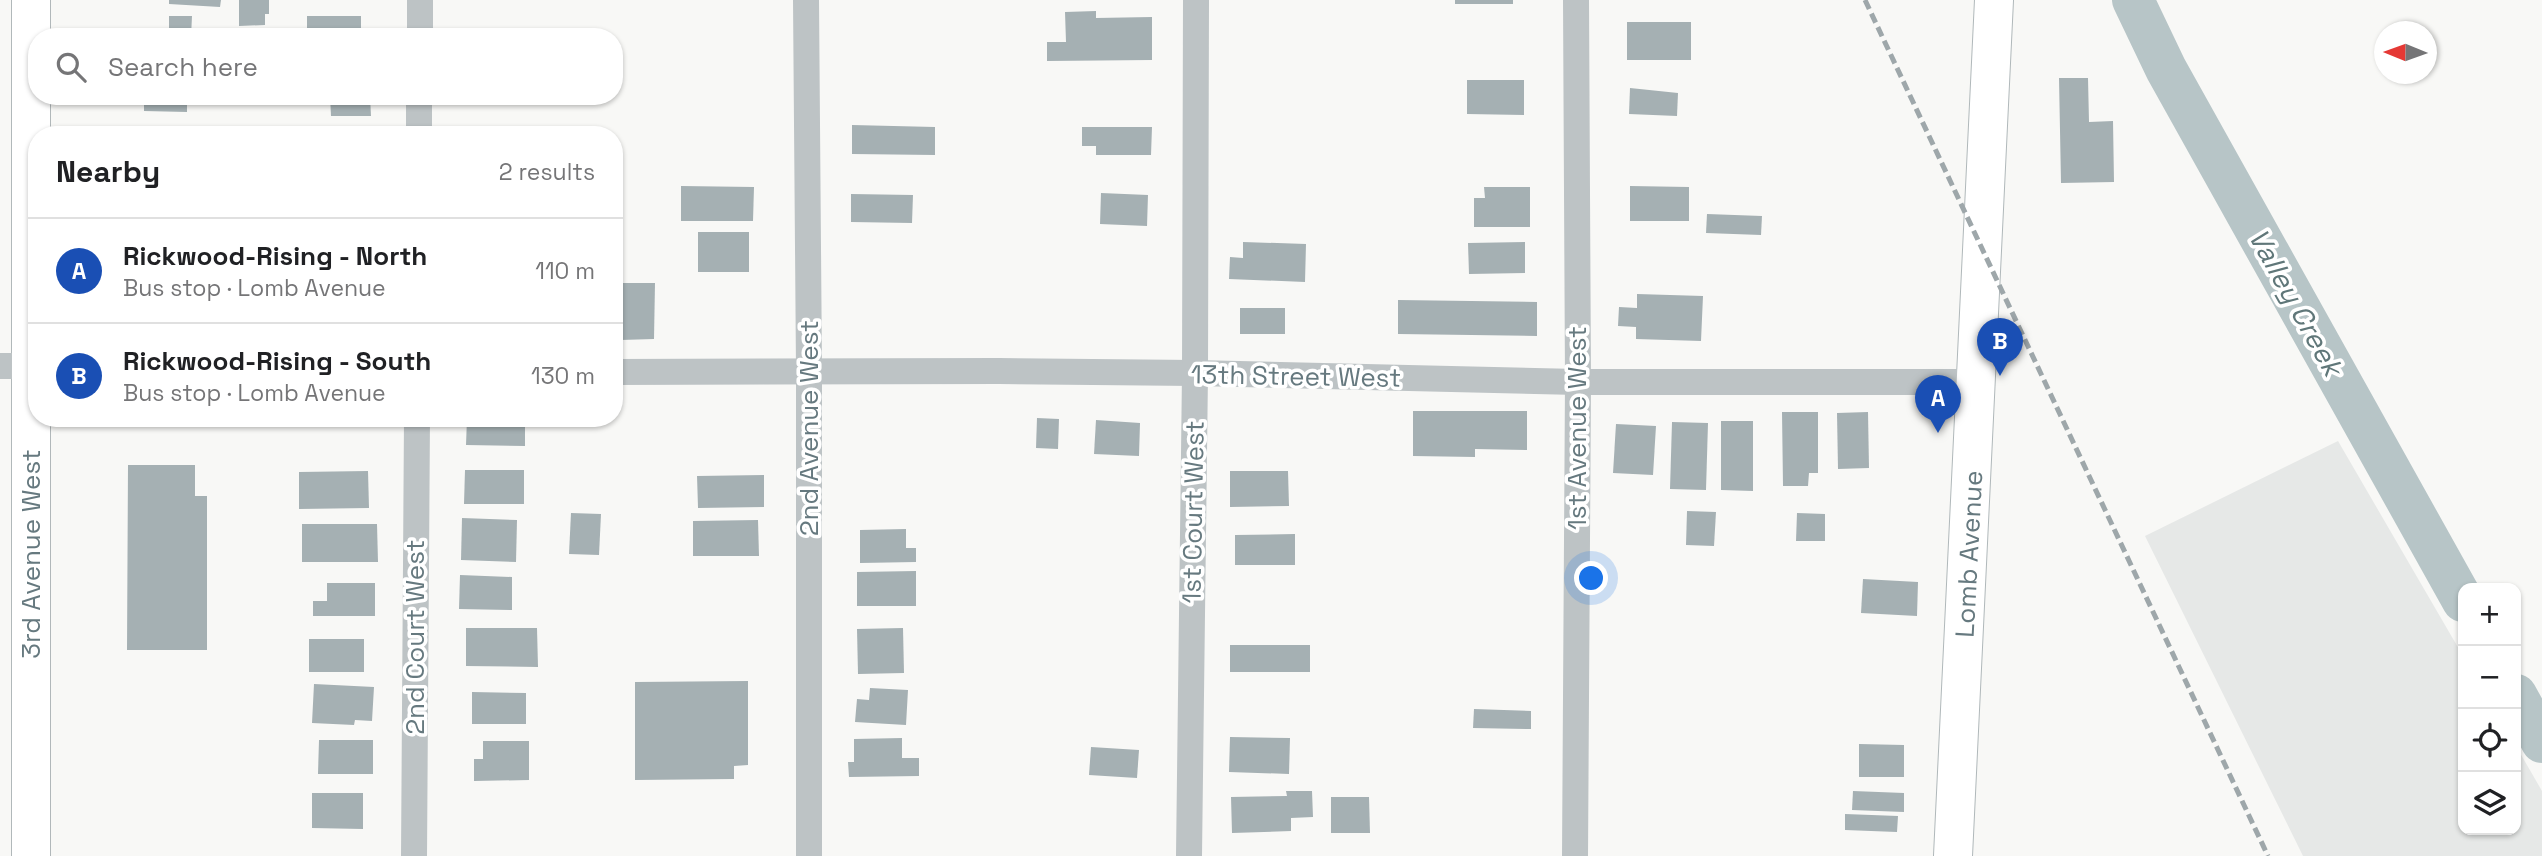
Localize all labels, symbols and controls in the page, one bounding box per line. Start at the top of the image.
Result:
north arrow [2374,21,2437,84]
search box [28,28,623,105]
icon: search [52,48,90,86]
text: Search here [108,50,258,84]
text: Nearby [56,152,160,191]
text: 2 results [499,157,595,187]
water label: Valley Creek [2241,222,2353,385]
text: Rickwood-Rising - North [123,239,427,273]
text: A [72,256,86,286]
text: 110 m [535,256,595,286]
text: Bus stop · Lomb Avenue [123,273,386,303]
pin: B [1977,318,2023,376]
street label: 2nd Avenue West [792,320,826,536]
street label: 1st Avenue West [1560,326,1594,530]
text: Rickwood-Rising - South [123,344,431,378]
street label: 13th Street West [1191,357,1401,395]
text: B [71,361,87,391]
text: 130 m [531,361,595,391]
pin: A [1915,375,1961,433]
text: Bus stop · Lomb Avenue [123,378,386,408]
street label: 1st Court West [1174,420,1212,604]
street label: 3rd Avenue West [14,449,48,659]
street label: Lomb Avenue [1948,470,1990,638]
street label: 2nd Court West [398,539,432,735]
your location [1574,561,1608,595]
map controls [2458,583,2521,835]
button: + [2458,583,2521,646]
button: − [2458,646,2521,709]
button: locate [2458,709,2521,772]
button: layers [2458,772,2521,835]

